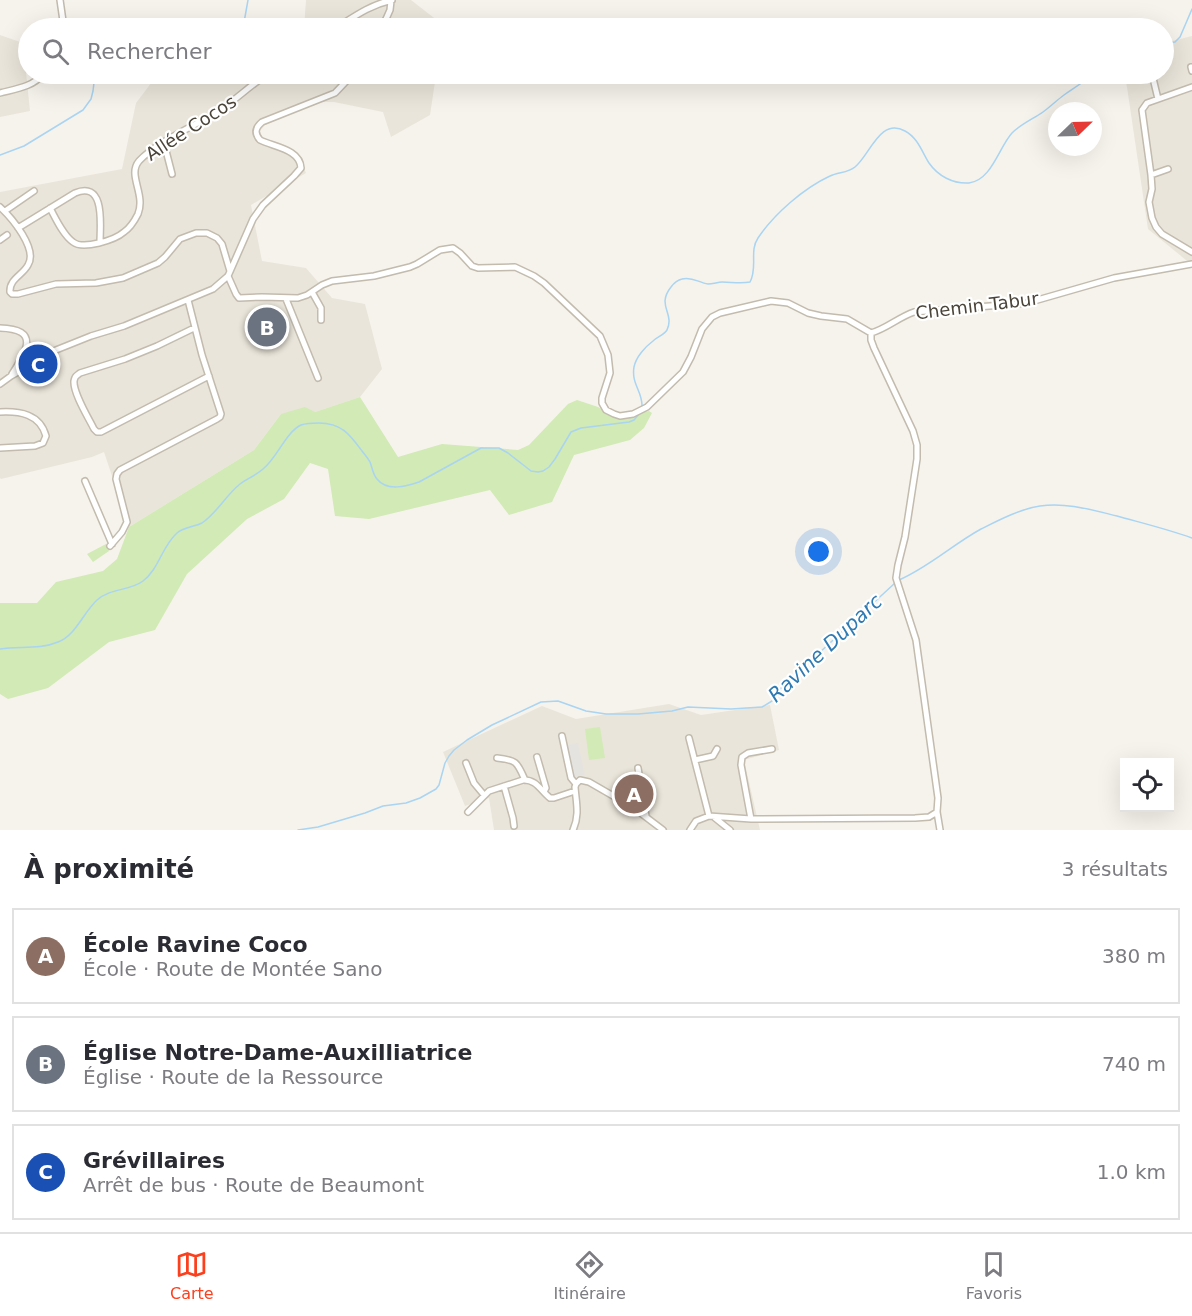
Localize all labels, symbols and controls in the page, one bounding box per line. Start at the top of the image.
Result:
search box [18,18,1174,84]
icon: search [39,35,72,68]
text: Rechercher [87,39,212,64]
street label: Allée Cocos [141,90,240,165]
north arrow [1048,102,1102,156]
street label: Chemin Tabur [914,287,1040,323]
pin: B [248,304,286,350]
pin: C [18,342,57,386]
your location [804,537,833,566]
water label: Ravine Duparc [763,589,887,707]
map controls [1120,758,1174,812]
button: locate [1120,758,1174,812]
pin: A [614,772,654,816]
text: À proximité [24,854,194,884]
text: 3 résultats [1062,857,1168,881]
text: École Ravine Coco [83,932,308,957]
text: A [38,944,53,968]
text: 380 m [1102,944,1166,968]
text: École · Route de Montée Sano [83,957,382,981]
text: Église Notre-Dame-Auxilliatrice [83,1040,472,1065]
text: B [38,1052,53,1076]
text: 740 m [1102,1052,1166,1076]
text: Église · Route de la Ressource [83,1065,383,1089]
text: Grévillaires [83,1148,225,1173]
text: C [38,1160,53,1184]
text: 1.0 km [1097,1160,1166,1184]
text: Arrêt de bus · Route de Beaumont [83,1173,424,1197]
tab: Carte [170,1248,214,1303]
tab: Itinéraire [554,1248,626,1303]
tab: Favoris [966,1248,1022,1303]

